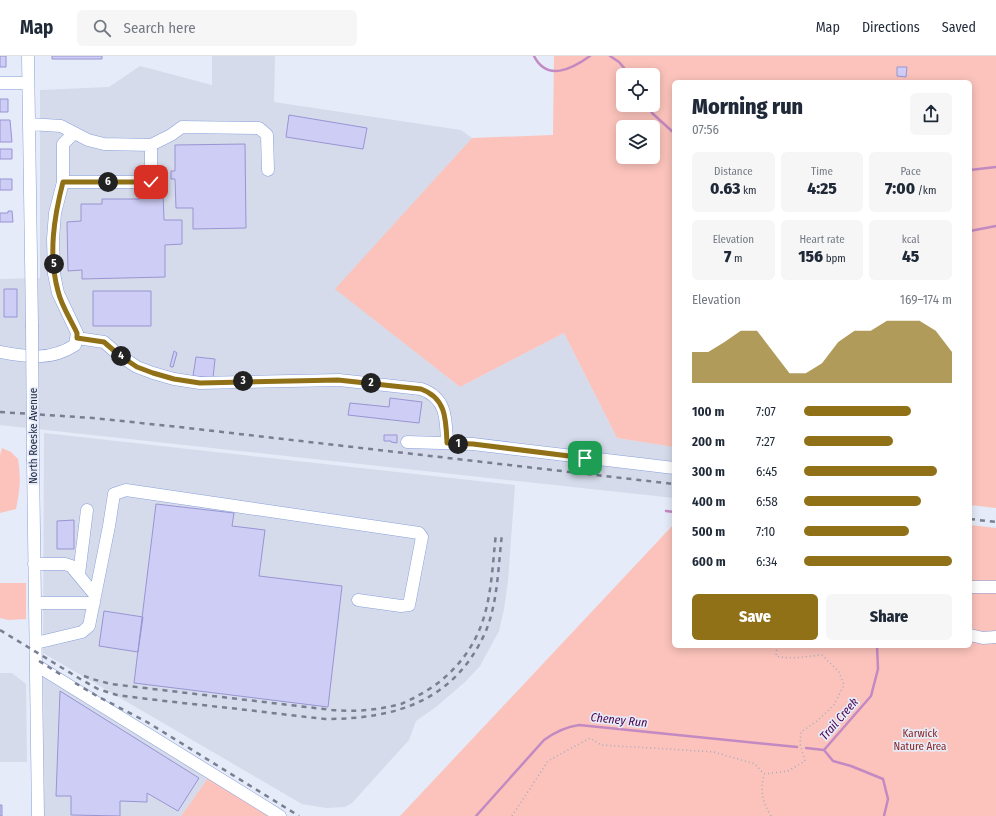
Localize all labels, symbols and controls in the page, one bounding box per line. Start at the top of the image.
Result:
search box [77,10,357,46]
text: Map [20,16,53,39]
icon: search [91,17,113,39]
text: Search here [123,19,196,37]
text: Map [816,19,840,36]
text: Directions [862,19,920,36]
text: Saved [942,19,976,36]
map controls [616,68,660,164]
button: locate [616,68,660,112]
text: Morning run [692,93,803,120]
button: share [910,93,952,135]
button: layers [616,120,660,164]
text: 07:56 [692,122,719,137]
pin [134,165,168,199]
text: Distance [714,165,753,178]
text: Time [811,165,833,178]
text: Pace [900,165,921,178]
icon: check [140,171,162,193]
pin: 6 [98,172,118,192]
text: 6 [105,175,111,188]
text: 0.63 [710,178,740,199]
text: 4:25 [807,178,837,199]
text: 7:00 [885,178,915,199]
text: km [740,184,757,197]
text: /km [915,184,936,197]
text: Elevation [713,233,754,246]
text: Heart rate [799,233,845,246]
text: kcal [902,233,920,246]
text: 7 [724,246,731,267]
text: 156 [798,246,823,267]
text: 45 [902,246,919,267]
text: m [731,252,743,265]
text: bpm [823,252,846,265]
pin: 5 [44,254,64,274]
text: 5 [51,257,57,270]
text: Elevation [692,292,741,307]
text: 169–174 m [900,292,952,307]
pin: 4 [111,346,131,366]
text: 4 [118,349,124,362]
pin: 3 [233,371,253,391]
pin: 2 [361,373,381,393]
text: 3 [240,374,246,387]
text: 2 [368,376,374,389]
street label: North Roeske Avenue [27,388,40,484]
text: 100 m [692,404,724,419]
text: 7:07 [756,404,776,419]
pin: 1 [448,434,468,454]
text: 200 m [692,434,725,449]
text: 7:27 [756,434,775,449]
text: 1 [456,437,460,450]
pin [568,441,602,475]
icon: arrive [574,447,596,469]
text: 300 m [692,464,725,479]
text: 6:45 [756,464,777,479]
text: 400 m [692,494,726,509]
text: 6:58 [756,494,778,509]
text: 500 m [692,524,725,539]
text: 7:10 [756,524,775,539]
text: 600 m [692,554,726,569]
text: 6:34 [756,554,777,569]
button: Save [692,594,818,640]
button: Share [826,594,952,640]
water label: Trail Creek [817,695,861,743]
water label: Cheney Run [590,710,648,730]
park label: Karwick Nature Area [893,727,947,753]

